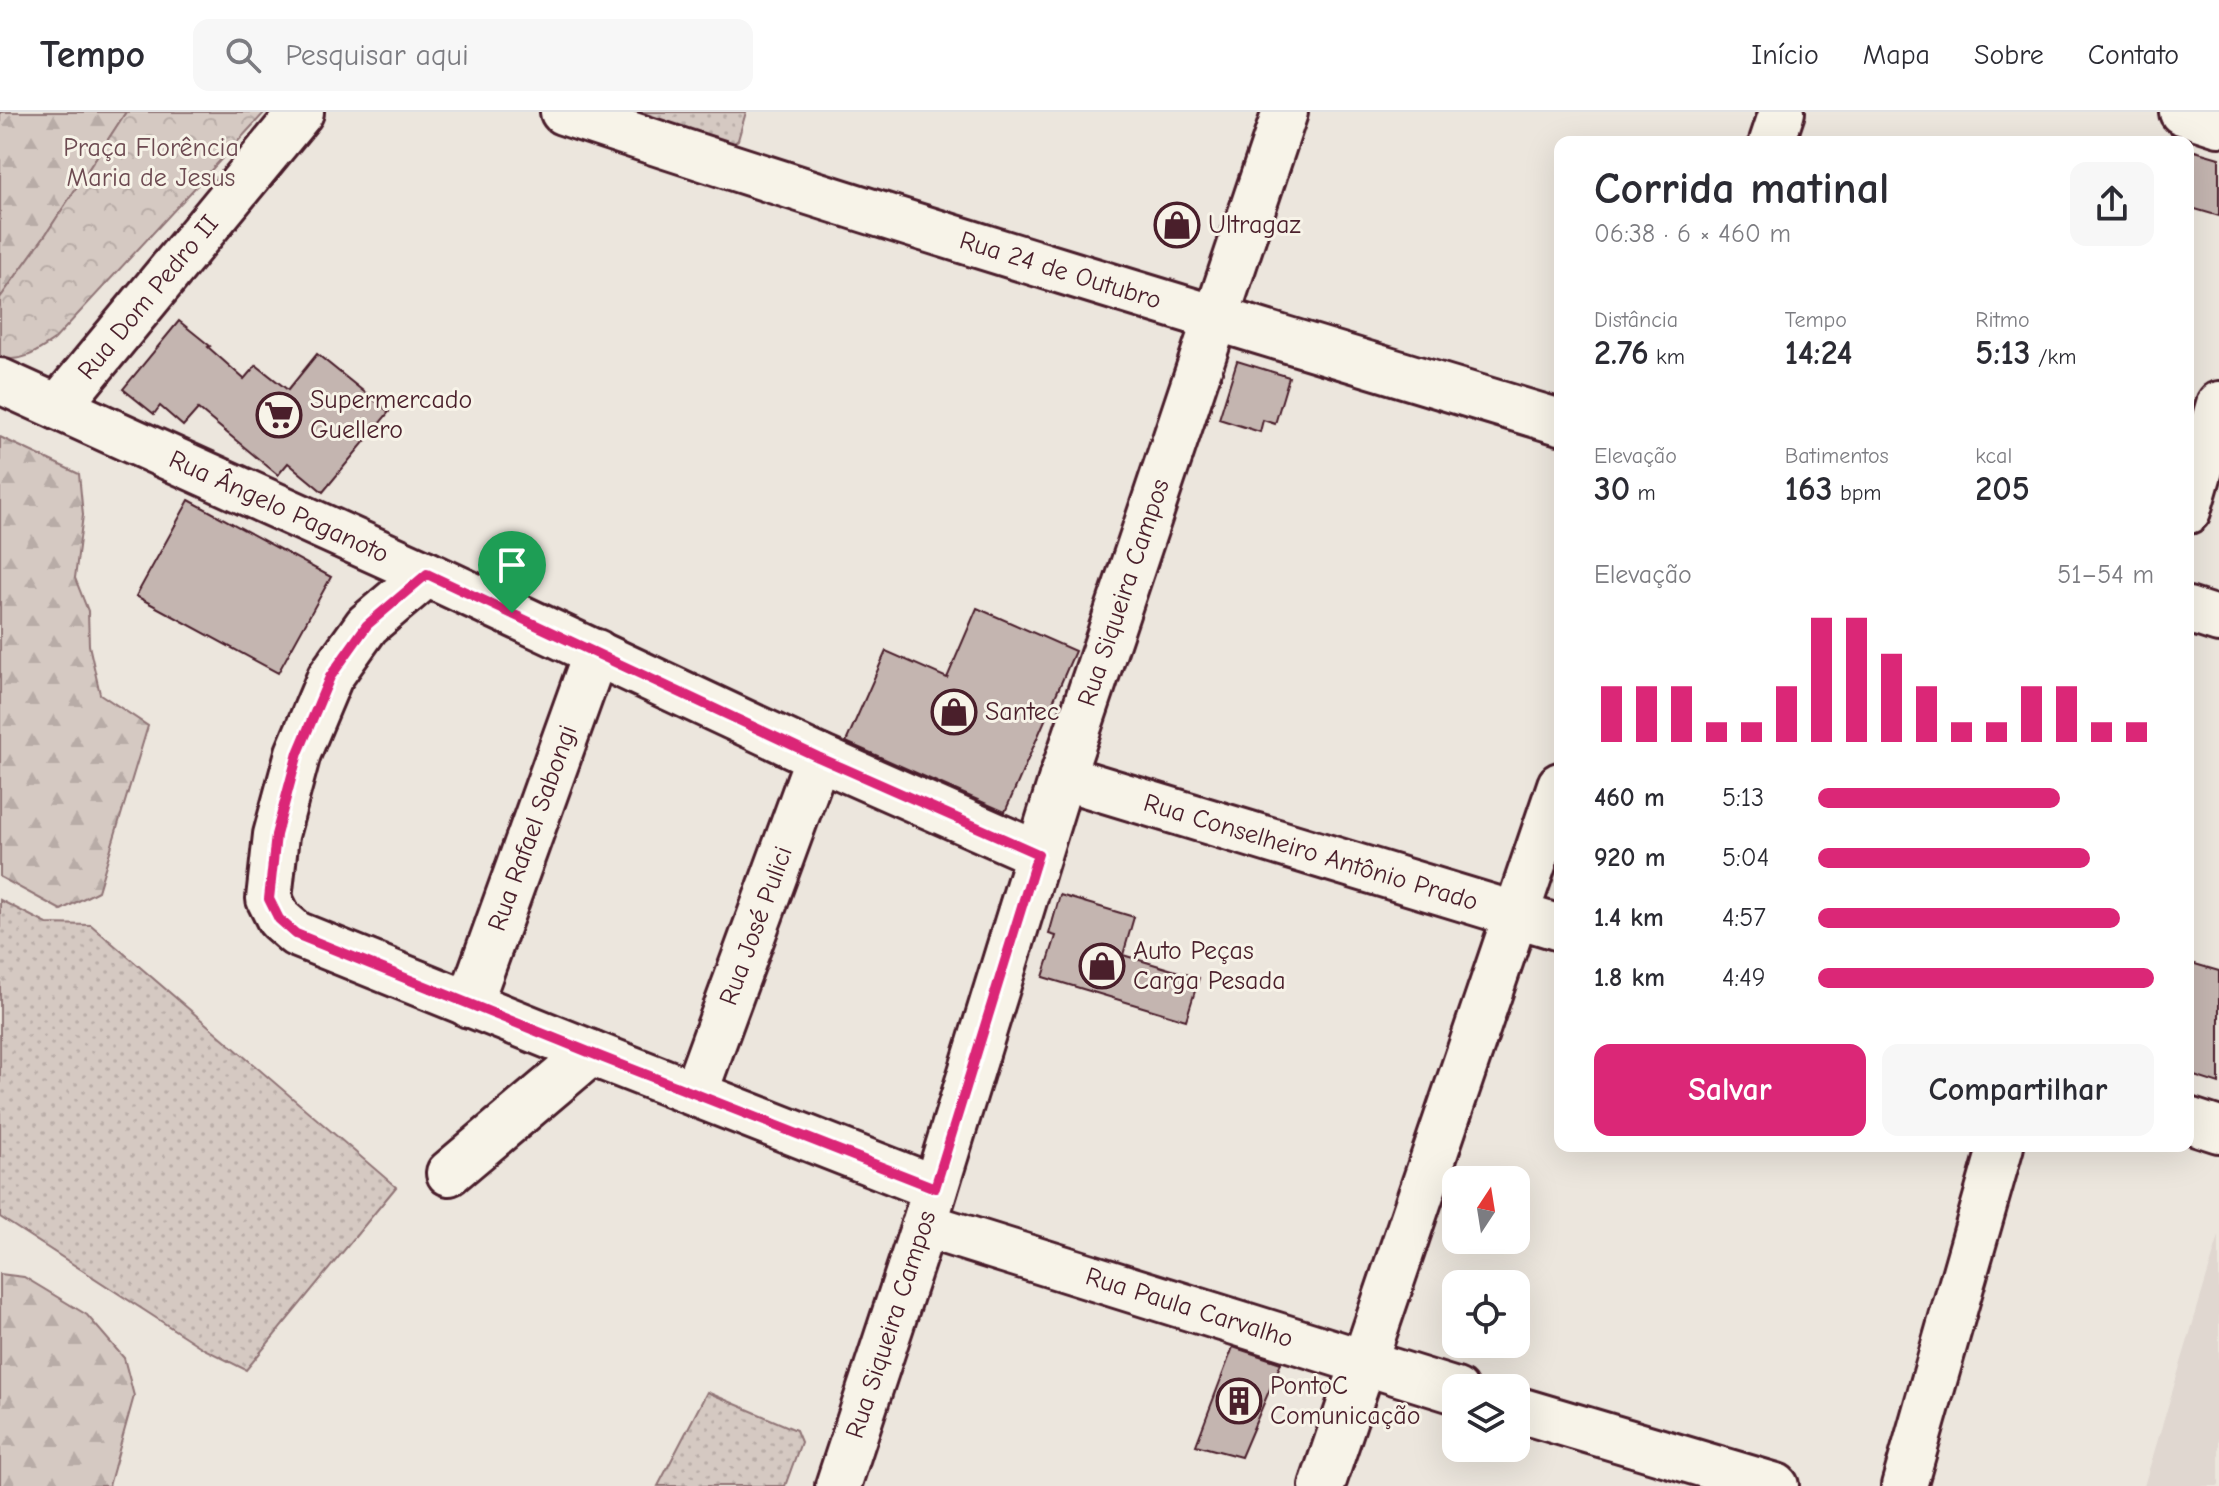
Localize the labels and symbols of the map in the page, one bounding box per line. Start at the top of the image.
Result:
park label: Praça Florência Maria de Jesus [63,133,239,193]
shop icon: Ultragaz [1153,201,1201,249]
street label: Rua Dom Pedro II [72,209,225,386]
place label: Ultragaz [1208,210,1301,240]
street label: Rua 24 de Outubro [956,225,1165,316]
place label: Supermercado Guellero [310,385,472,445]
supermarket icon: Supermercado Guellero [255,391,303,439]
street label: Rua Ângelo Paganoto [164,444,393,570]
street label: Rua Siqueira Campos [1072,475,1176,710]
pin [478,531,546,613]
shop icon: Santec [930,688,978,736]
place label: Santec [985,697,1059,727]
street label: Rua Rafael Sabongi [482,721,583,935]
street label: Rua Conselheiro Antônio Prado [1140,788,1482,917]
street label: Rua José Pulici [713,842,799,1009]
place label: Auto Peças Carga Pesada [1133,936,1286,996]
shop icon: Auto Peças Carga Pesada [1078,942,1126,990]
north arrow [1442,1166,1530,1254]
street label: Rua Siqueira Campos [840,1207,942,1442]
street label: Rua Paula Carvalho [1082,1261,1297,1354]
place label: PontoC Comunicação [1270,1371,1420,1431]
building icon: PontoC Comunicação [1215,1377,1263,1425]

